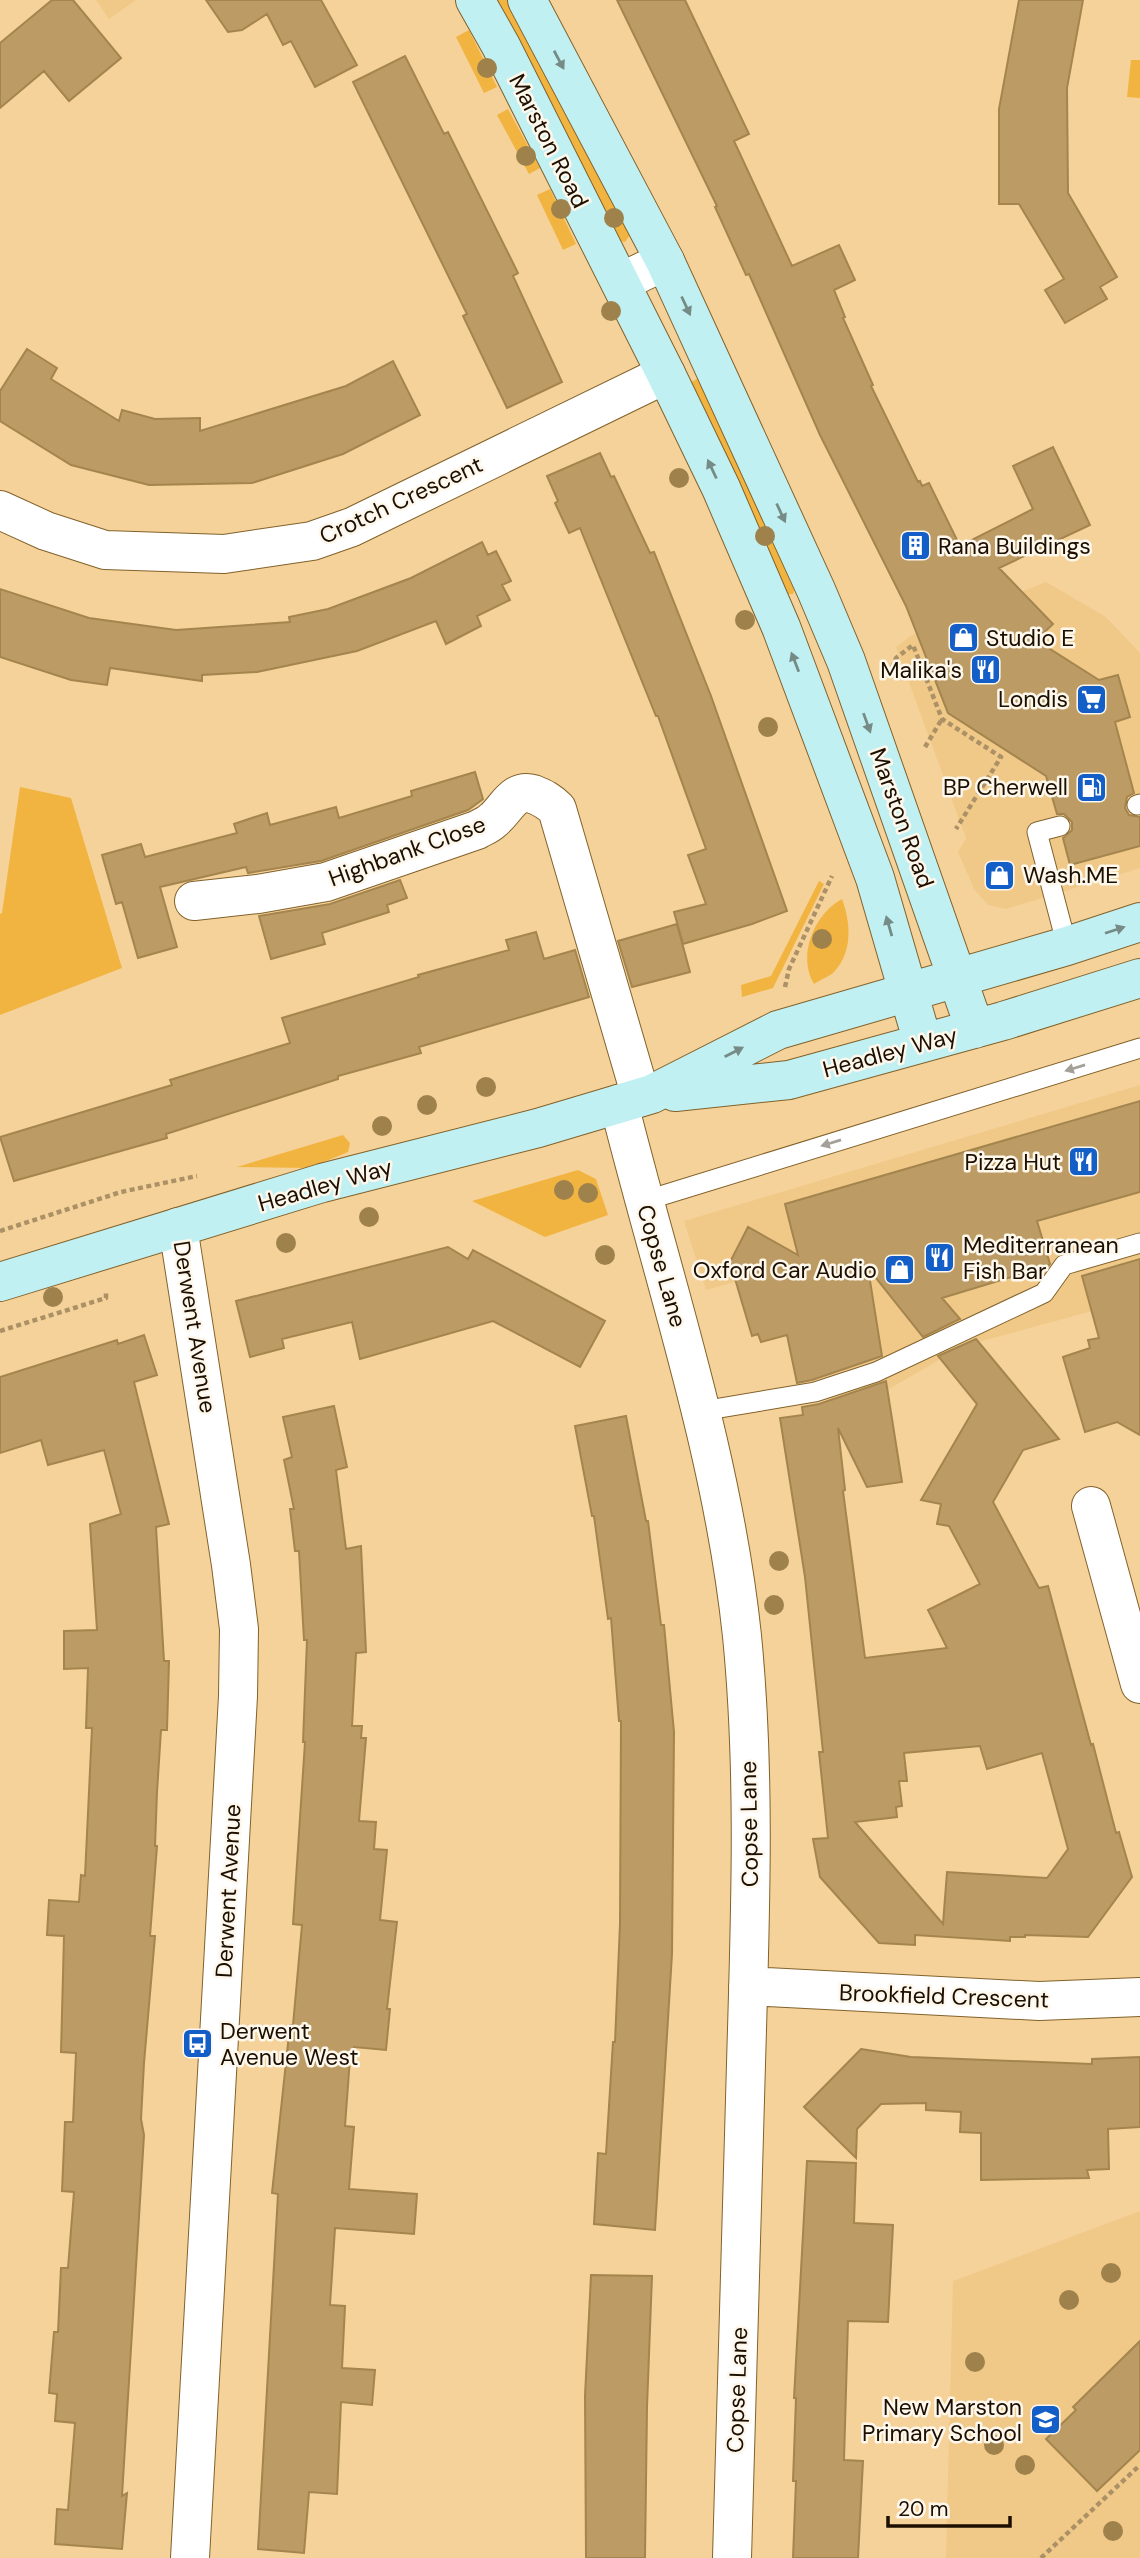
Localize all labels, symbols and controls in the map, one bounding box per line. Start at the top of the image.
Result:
one-way arrow [554,50,565,70]
street label: Marston Road [502,69,596,213]
one-way arrow [680,296,692,316]
street label: Crotch Crescent [315,449,487,551]
one-way arrow [706,459,717,479]
one-way arrow [775,503,787,523]
building icon: Rana Buildings [898,529,932,563]
place label: Rana Buildings [938,531,1091,561]
shop icon: Studio E [946,621,980,655]
place label: Studio E [986,623,1074,653]
one-way arrow [789,651,800,672]
restaurant icon: Malika's [968,653,1002,687]
place label: Malika's [880,655,962,685]
supermarket icon: Londis [1074,682,1108,716]
place label: Londis [998,684,1068,714]
one-way arrow [862,712,873,733]
street label: Marston Road [863,744,941,892]
fuel station icon: BP Cherwell [1074,770,1108,804]
place label: BP Cherwell [943,772,1068,802]
street label: Highbank Close [324,809,490,893]
shop icon: Wash.ME [983,858,1017,892]
place label: Wash.ME [1023,860,1118,890]
one-way arrow [883,915,894,937]
one-way arrow [1105,924,1126,935]
street label: Headley Way [819,1020,961,1084]
one-way arrow [725,1046,745,1058]
one-way arrow [1064,1064,1085,1074]
one-way arrow [820,1139,841,1149]
restaurant icon: Pizza Hut [1067,1145,1101,1179]
place label: Pizza Hut [965,1147,1061,1177]
street label: Headley Way [254,1151,396,1218]
street label: Copse Lane [630,1201,694,1331]
place label: Mediterranean Fish Bar [963,1230,1119,1286]
street label: Derwent Avenue [167,1239,223,1415]
restaurant icon: Mediterranean Fish Bar [923,1241,957,1275]
shop icon: Oxford Car Audio [883,1253,917,1287]
place label: Oxford Car Audio [693,1255,877,1285]
street label: Copse Lane [733,1761,765,1887]
street label: Derwent Avenue [208,1803,248,1979]
street label: Brookfield Crescent [838,1977,1050,2015]
place label: Derwent Avenue West [220,2016,358,2072]
bus stop icon: Derwent Avenue West [180,2027,214,2061]
street label: Copse Lane [720,2326,754,2454]
place label: New Marston Primary School [862,2392,1022,2448]
school or university icon: New Marston Primary School [1028,2403,1062,2437]
scale bar [888,2484,1010,2528]
text: 20 m [898,2495,949,2523]

